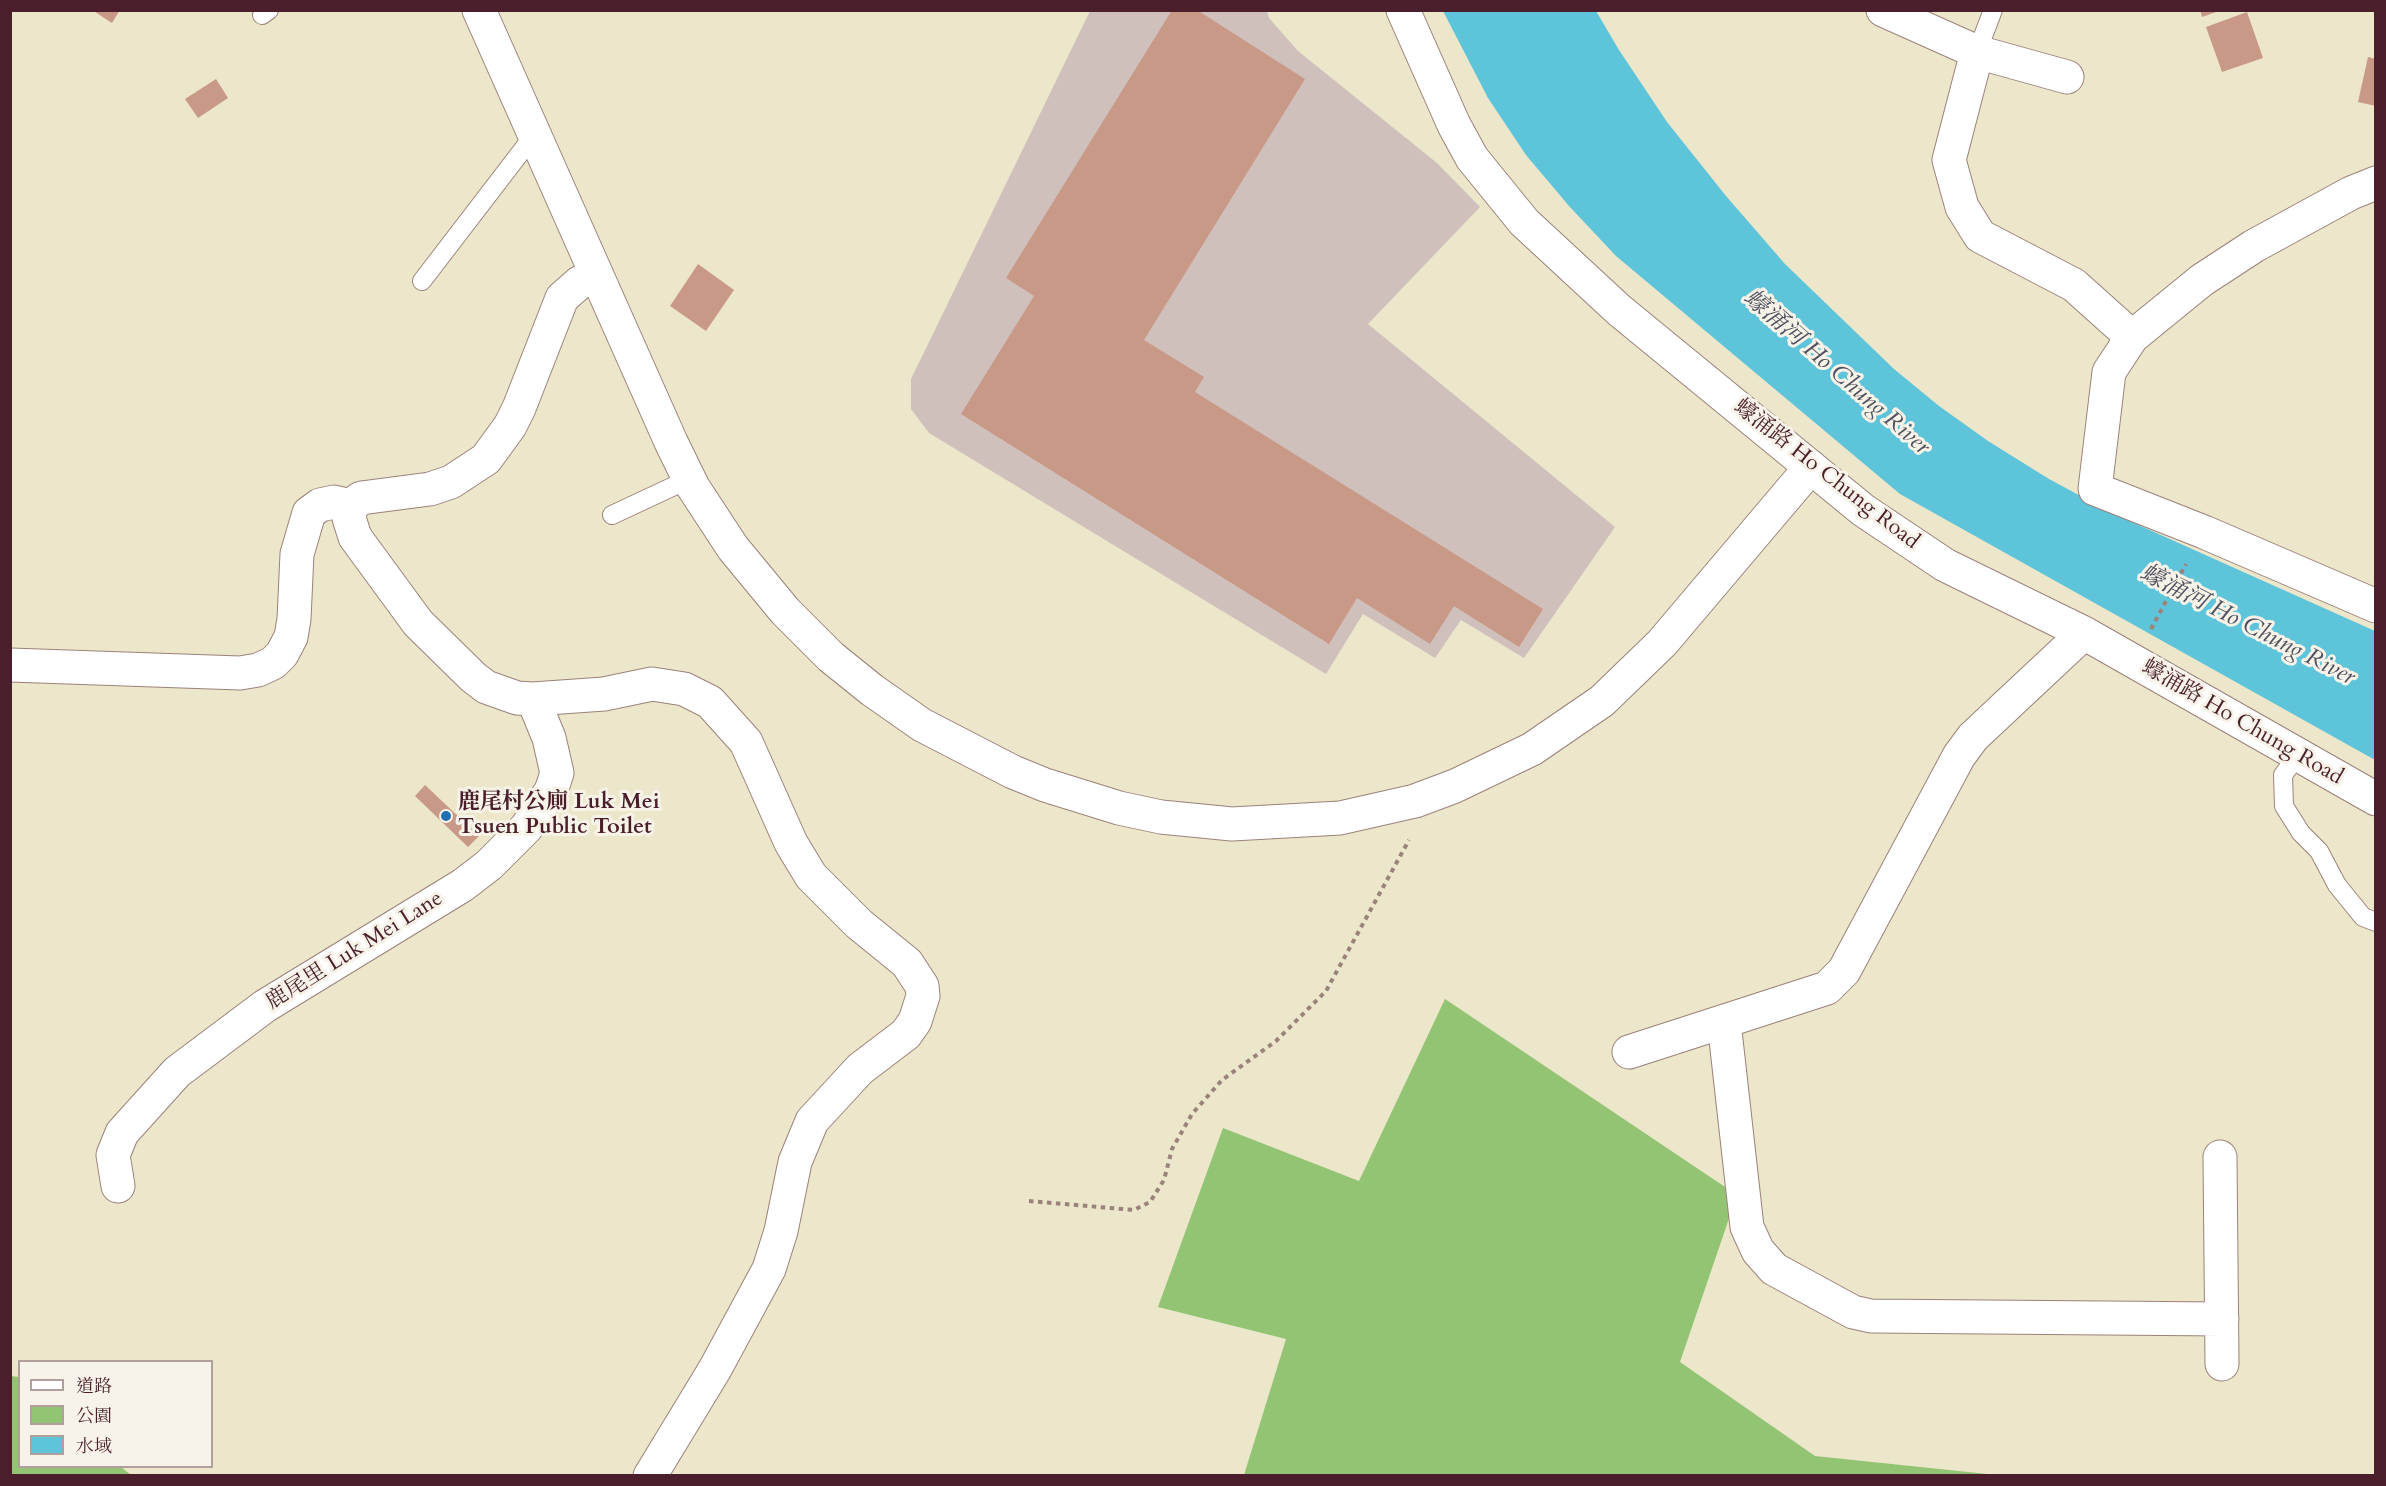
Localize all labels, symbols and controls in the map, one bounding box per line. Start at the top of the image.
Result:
water label: 蠔涌河 Ho Chung River [1737,284,1935,462]
street label: 蠔涌路 Ho Chung Road [1728,394,1924,556]
water label: 蠔涌河 Ho Chung River [2135,559,2359,693]
street label: 蠔涌路 Ho Chung Road [2137,655,2347,791]
place label: 鹿尾村公廁 Luk Mei Tsuen Public Toilet [458,790,660,842]
marker: 鹿尾村公廁 Luk Mei Tsuen Public Toilet [439,809,453,823]
street label: 鹿尾里 Luk Mei Lane [262,886,448,1016]
legend [18,1360,213,1468]
text: 道路 [76,1374,112,1399]
text: 公園 [76,1404,112,1429]
text: 水域 [76,1434,112,1459]

